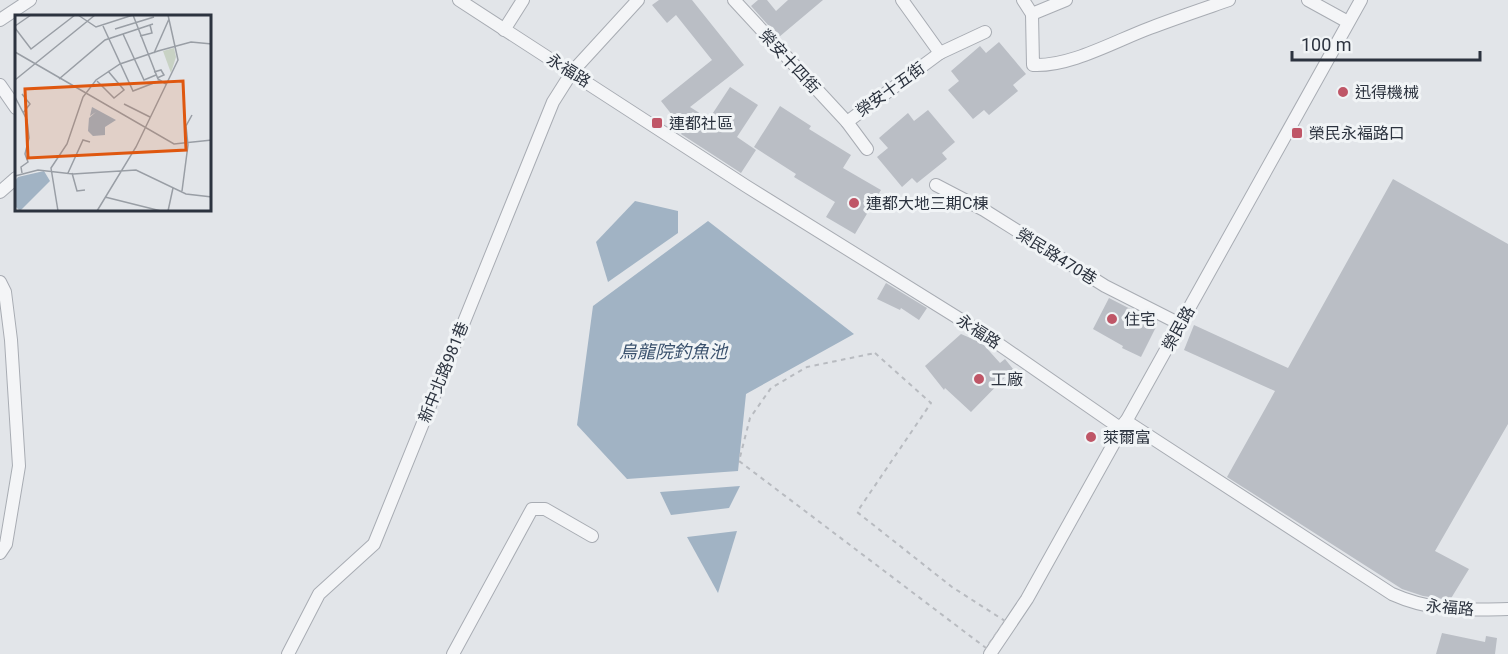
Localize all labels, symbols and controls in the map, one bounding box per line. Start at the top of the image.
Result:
inset map [15,15,212,212]
scale bar [1292,24,1480,62]
street label: 榮安十四街 [755,26,824,97]
text: 100 m [1301,34,1352,55]
street label: 永福路 [543,50,594,91]
street label: 榮安十五街 [852,58,928,121]
place label: 迅得機械 [1355,83,1419,102]
marker: 迅得機械 [1336,85,1350,99]
place label: 連都社區 [669,114,733,133]
marker: 連都社區 [650,116,664,130]
place label: 榮民永褔路口 [1309,124,1405,143]
marker: 榮民永褔路口 [1290,126,1304,140]
place label: 連都大地三期C棟 [866,194,988,213]
marker: 連都大地三期C棟 [847,196,861,210]
street label: 榮民路470巷 [1013,224,1100,289]
street label: 榮民路 [1158,303,1198,354]
street label: 永福路 [953,310,1004,352]
place label: 住宅 [1124,310,1156,329]
marker: 住宅 [1105,312,1119,326]
street label: 新中北路981巷 [415,319,472,425]
water label: 烏龍院釣魚池 [619,341,729,362]
place label: 工廠 [991,370,1023,389]
marker: 工廠 [972,372,986,386]
place label: 萊爾富 [1103,428,1151,447]
marker: 萊爾富 [1084,430,1098,444]
street label: 永福路 [1425,596,1475,619]

